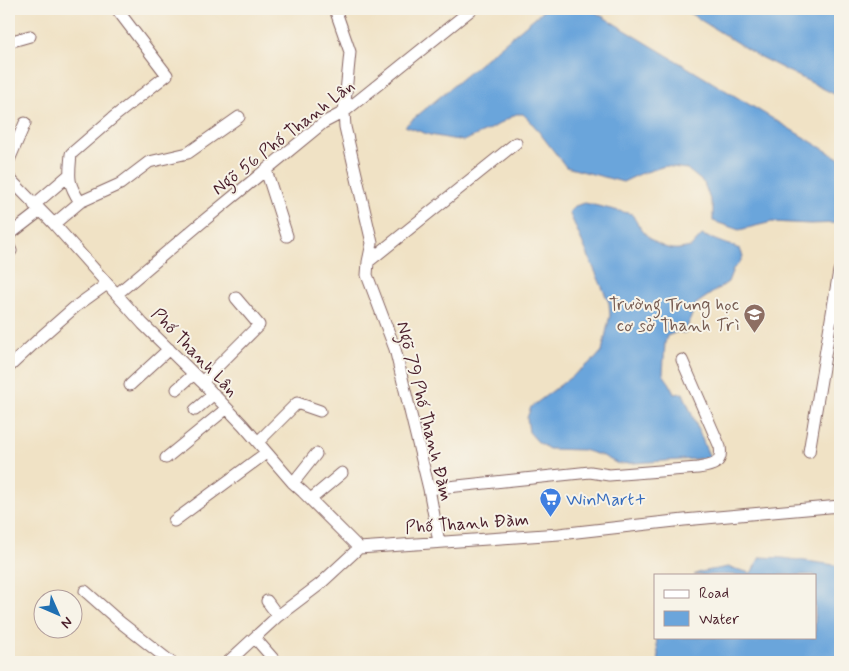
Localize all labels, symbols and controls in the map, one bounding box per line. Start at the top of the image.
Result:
street label: Ngõ 56 Phố Thanh Lân [207,74,361,203]
place label: Trường Trung học cơ sở Thanh Trì [609,293,739,338]
school or university icon: Trường Trung học cơ sở Thanh Trì [743,302,767,333]
street label: Phố Thanh Lân [146,303,243,403]
street label: Ngõ 79 Phố Thanh Đàm [388,319,458,504]
supermarket icon: WinMart+ [538,487,562,518]
place label: WinMart+ [566,488,646,512]
street label: Phố Thanh Đàm [404,508,530,540]
legend [654,574,816,638]
text: Road [699,584,729,604]
north arrow [32,588,82,638]
text: Water [699,610,739,630]
text: N [57,613,76,632]

